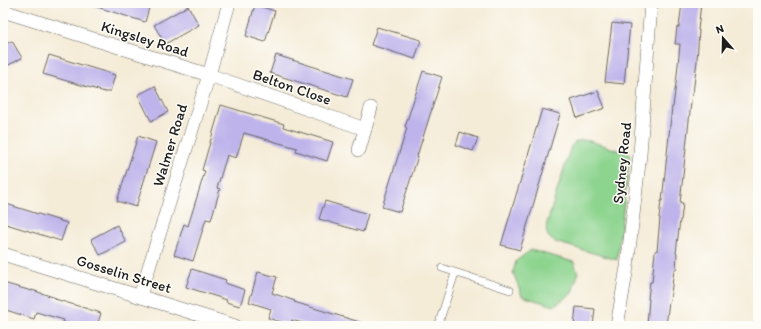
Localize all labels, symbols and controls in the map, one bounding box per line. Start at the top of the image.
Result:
street label: Kingsley Road [99,17,191,61]
north arrow [703,18,743,58]
text: N [714,22,725,36]
street label: Belton Close [251,65,333,109]
street label: Walmer Road [149,101,191,189]
street label: Sydney Road [609,121,635,205]
street label: Gosselin Street [74,251,174,297]

